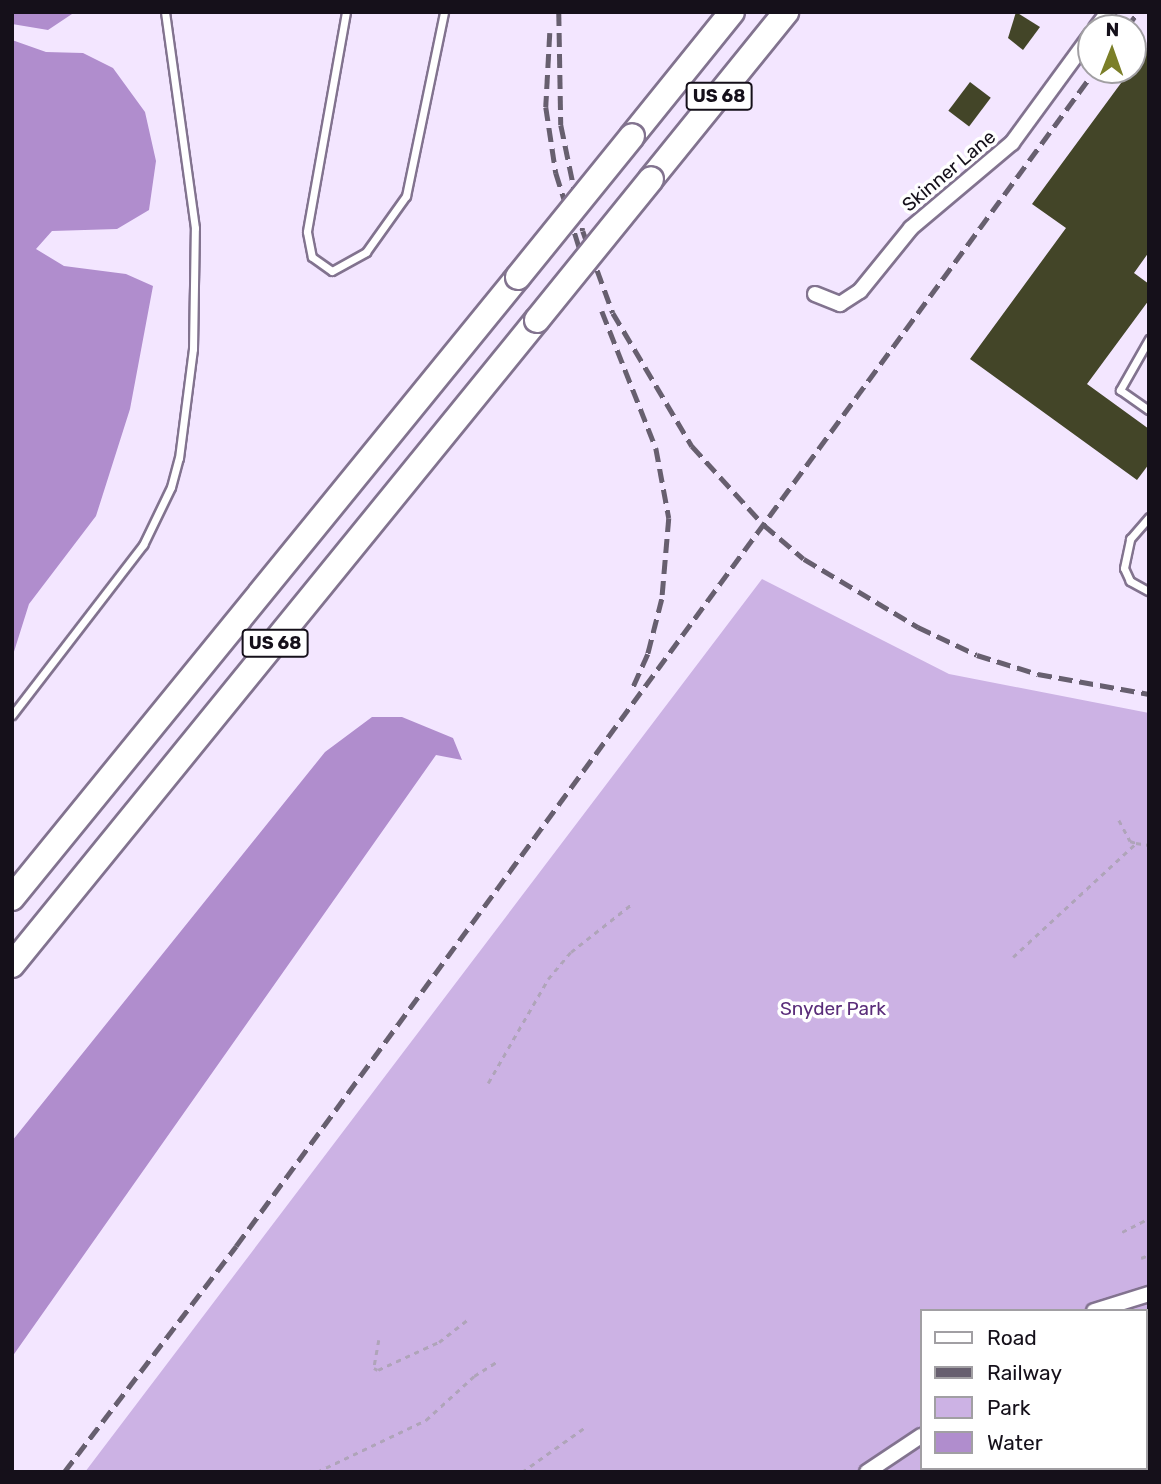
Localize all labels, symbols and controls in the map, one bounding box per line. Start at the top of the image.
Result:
north arrow [1077,14,1147,84]
text: N [1105,18,1119,41]
road number: US 68 [684,82,754,110]
street label: Skinner Lane [898,125,1000,217]
road number: US 68 [240,628,310,658]
park label: Snyder Park [780,998,886,1020]
legend [920,1309,1147,1470]
text: Road [987,1325,1037,1350]
text: Railway [987,1360,1062,1385]
text: Park [987,1395,1031,1420]
text: Water [987,1430,1043,1455]

